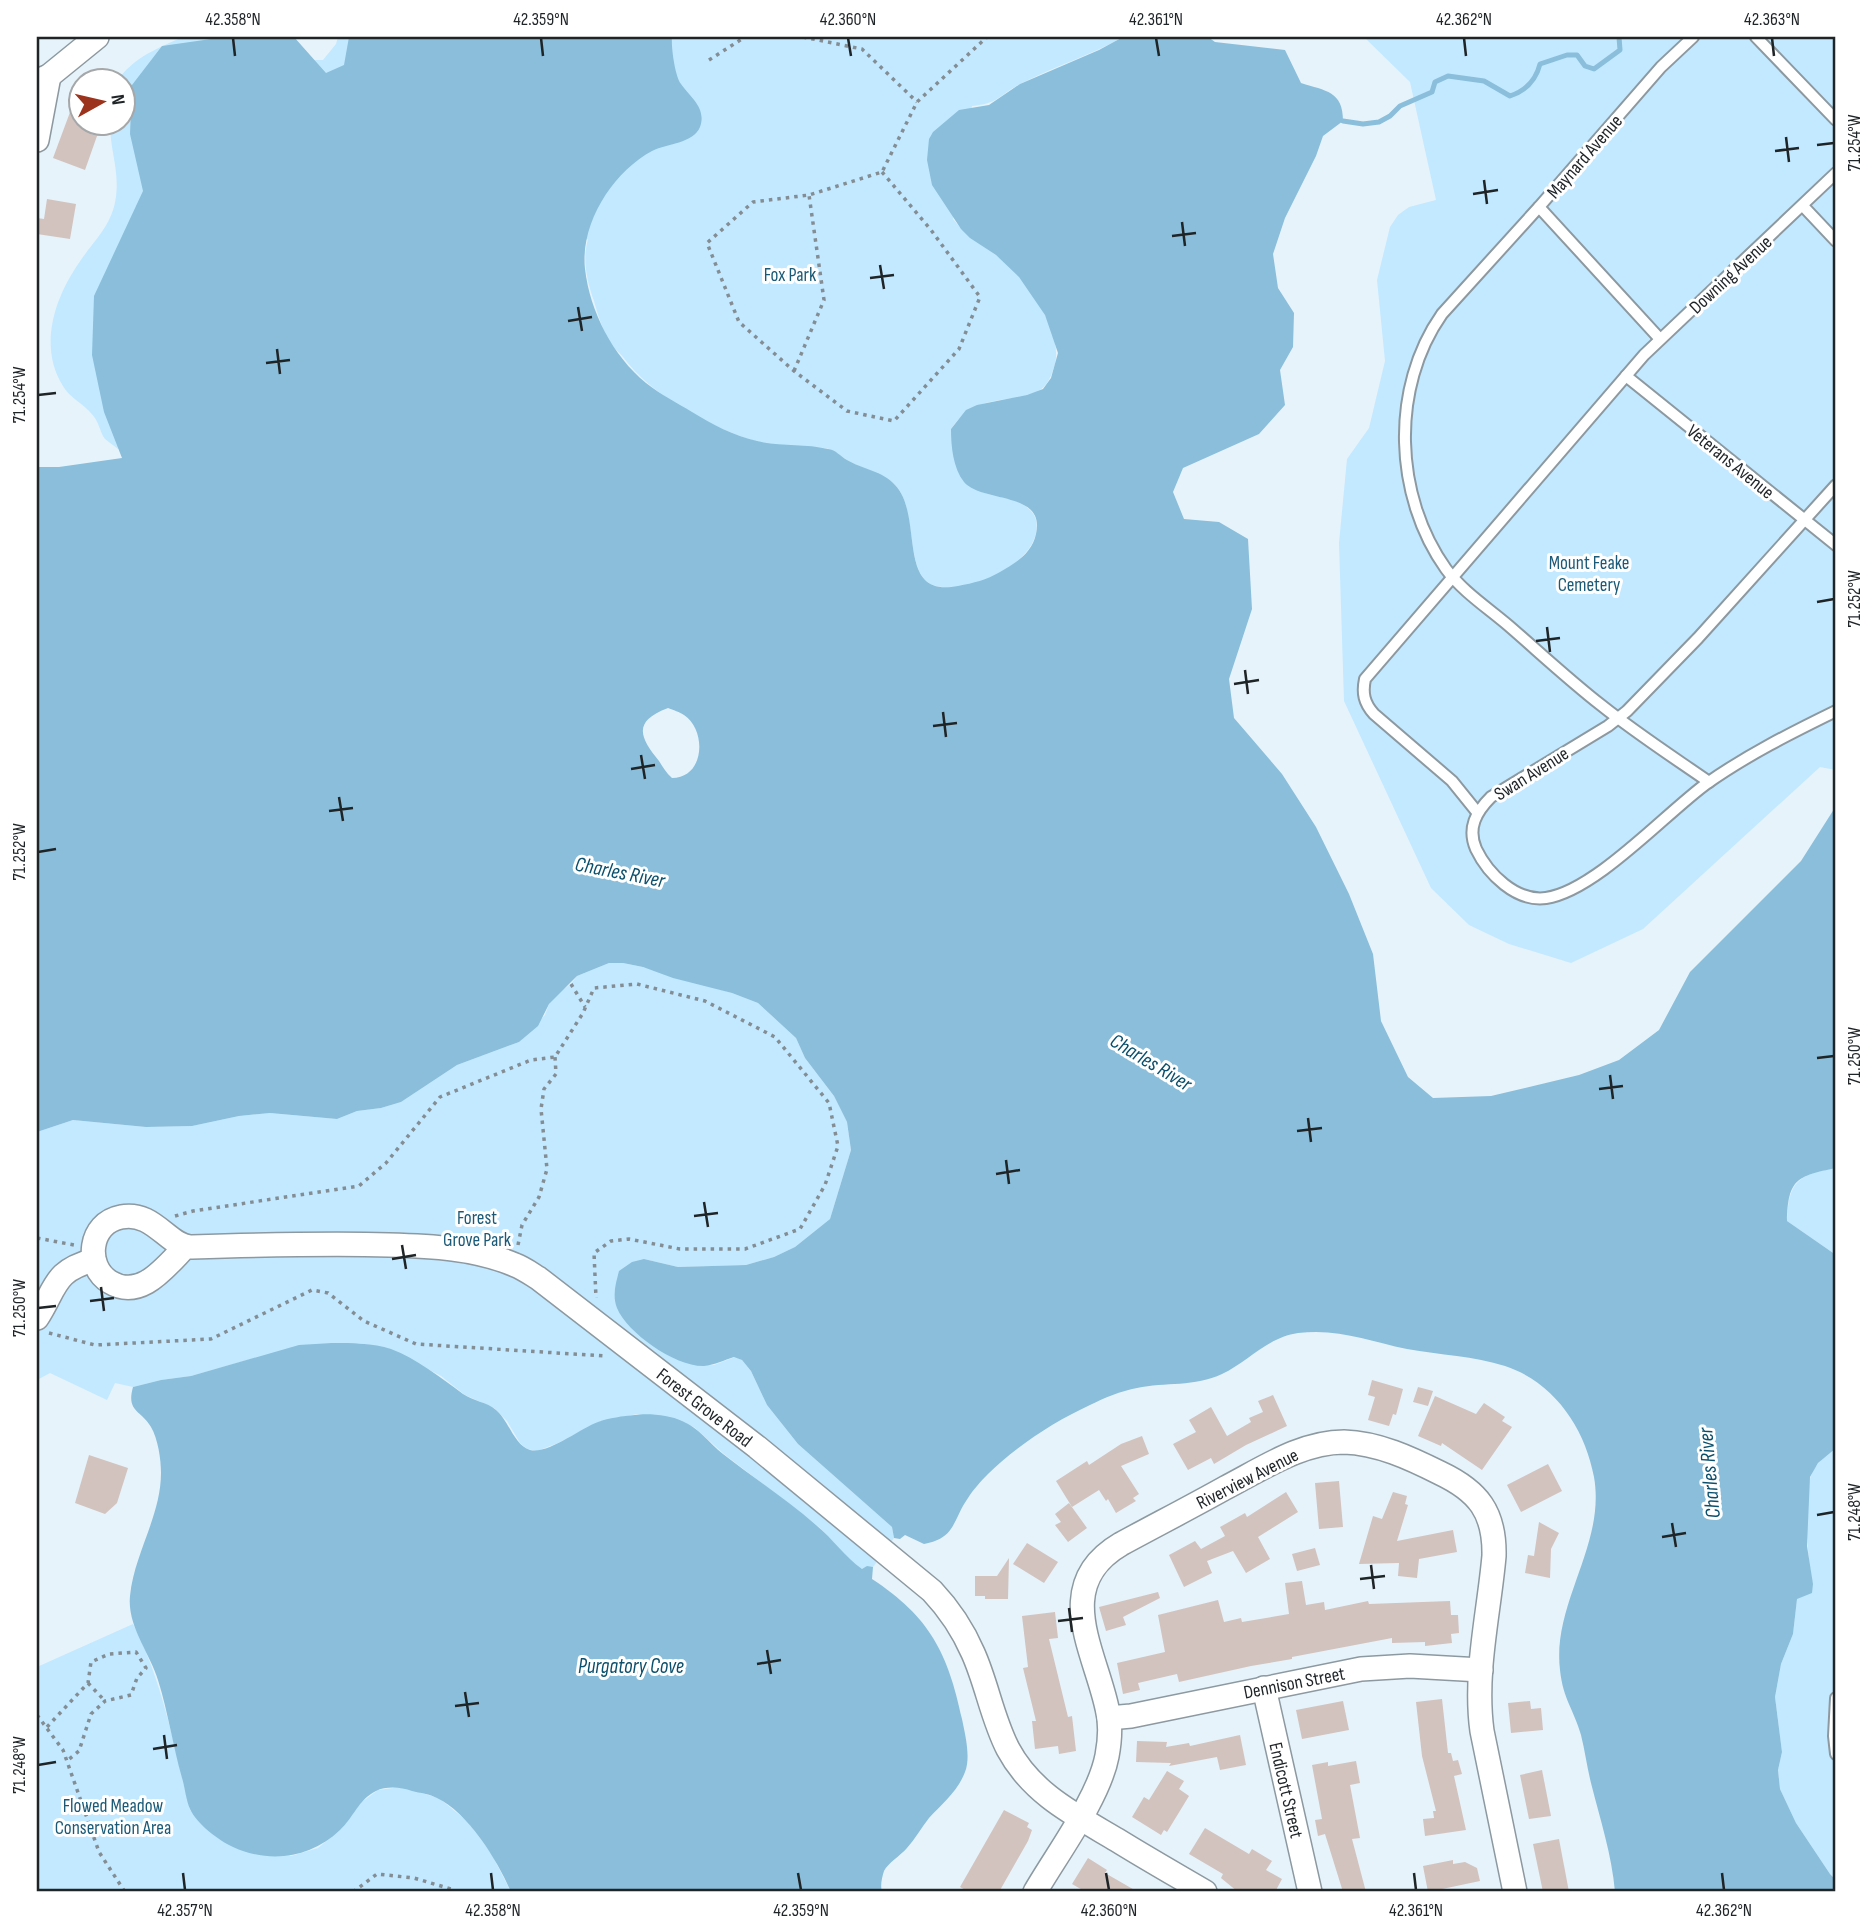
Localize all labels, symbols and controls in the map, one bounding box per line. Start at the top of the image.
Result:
text: 42.358°N [205,9,261,30]
text: 42.359°N [513,9,569,30]
text: 42.360°N [820,9,876,30]
text: 42.361°N [1129,9,1183,30]
text: 42.362°N [1436,9,1492,30]
text: 42.363°N [1744,9,1800,30]
north arrow [66,66,136,136]
text: N [105,93,129,106]
street label: Maynard Avenue [1542,110,1628,204]
text: 71.254°W [1844,114,1865,171]
street label: Downing Avenue [1685,231,1777,319]
park label: Fox Park [764,264,817,287]
text: 71.254°W [9,366,30,423]
street label: Veterans Avenue [1682,420,1778,504]
park label: Mount Feake Cemetery [1549,552,1629,597]
text: 71.252°W [1844,570,1865,628]
street label: Swan Avenue [1490,742,1573,806]
text: 71.252°W [9,823,30,881]
water label: Charles River [573,852,668,894]
text: 71.250°W [1844,1027,1865,1085]
water label: Charles River [1105,1028,1197,1097]
park label: Forest Grove Park [443,1207,512,1252]
text: 71.250°W [9,1279,30,1337]
street label: Forest Grove Road [652,1364,757,1453]
water label: Charles River [1693,1425,1726,1519]
street label: Riverview Avenue [1193,1444,1303,1515]
text: 71.248°W [1844,1483,1865,1541]
water label: Purgatory Cove [578,1654,684,1679]
street label: Dennison Street [1242,1662,1347,1705]
text: 71.248°W [9,1736,30,1794]
street label: Endicott Street [1263,1740,1308,1841]
park label: Flowed Meadow Conservation Area [55,1795,171,1840]
text: 42.357°N [157,1900,213,1921]
text: 42.358°N [465,1900,521,1921]
text: 42.359°N [773,1900,829,1921]
text: 42.360°N [1081,1900,1137,1921]
text: 42.361°N [1389,1900,1443,1921]
text: 42.362°N [1696,1900,1752,1921]

